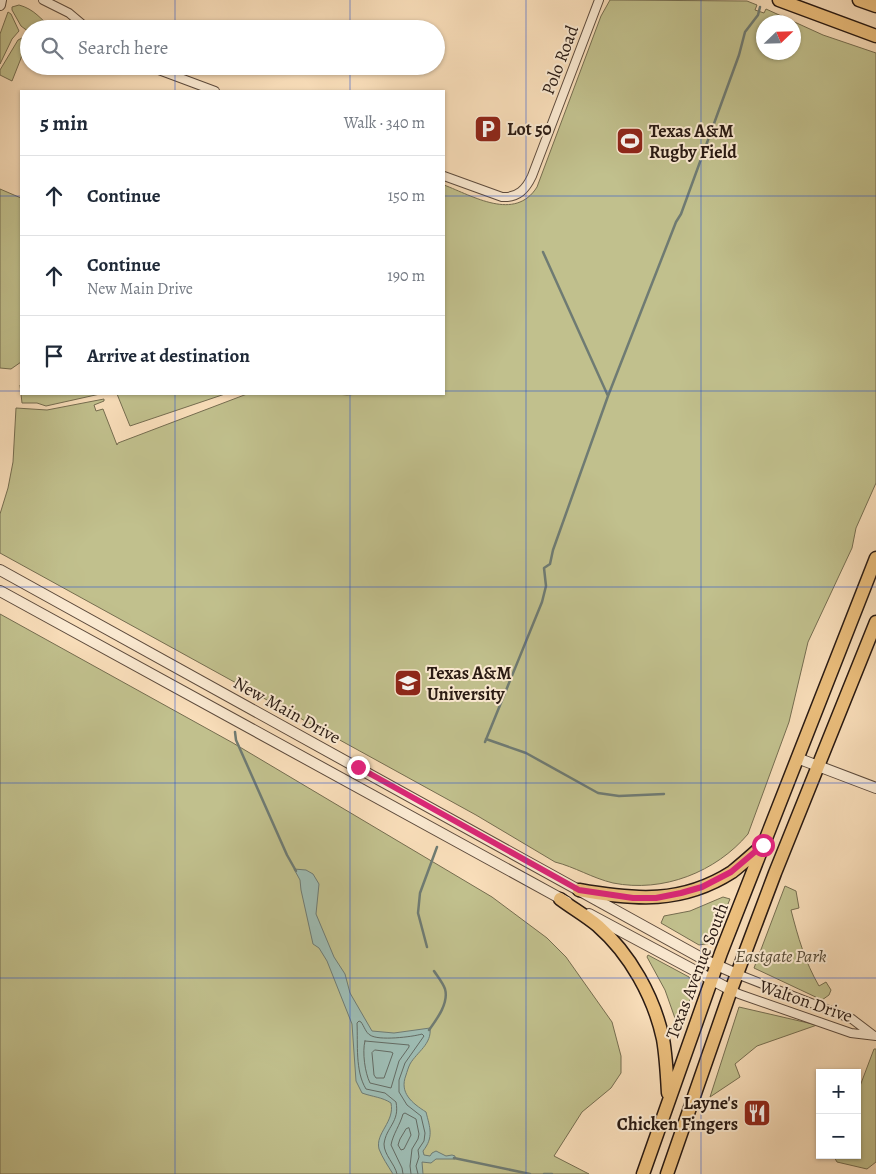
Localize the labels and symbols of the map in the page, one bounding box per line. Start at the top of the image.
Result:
north arrow [756,15,801,60]
street label: Polo Road [536,22,584,98]
parking icon: Lot 50 [473,114,503,144]
place label: Lot 50 [507,117,552,141]
place label: Texas A&M Rugby Field [649,119,737,164]
sports icon: Texas A&M Rugby Field [615,126,645,156]
place label: Texas A&M University [427,661,512,706]
school or university icon: Texas A&M University [393,668,423,698]
street label: New Main Drive [229,671,345,749]
route end [347,756,370,779]
route start [752,834,775,857]
street label: Texas Avenue South [660,899,734,1043]
park label: Eastgate Park [735,944,827,968]
street label: Walton Drive [755,974,856,1028]
place label: Layne's Chicken Fingers [617,1091,738,1136]
restaurant icon: Layne's Chicken Fingers [742,1098,772,1128]

